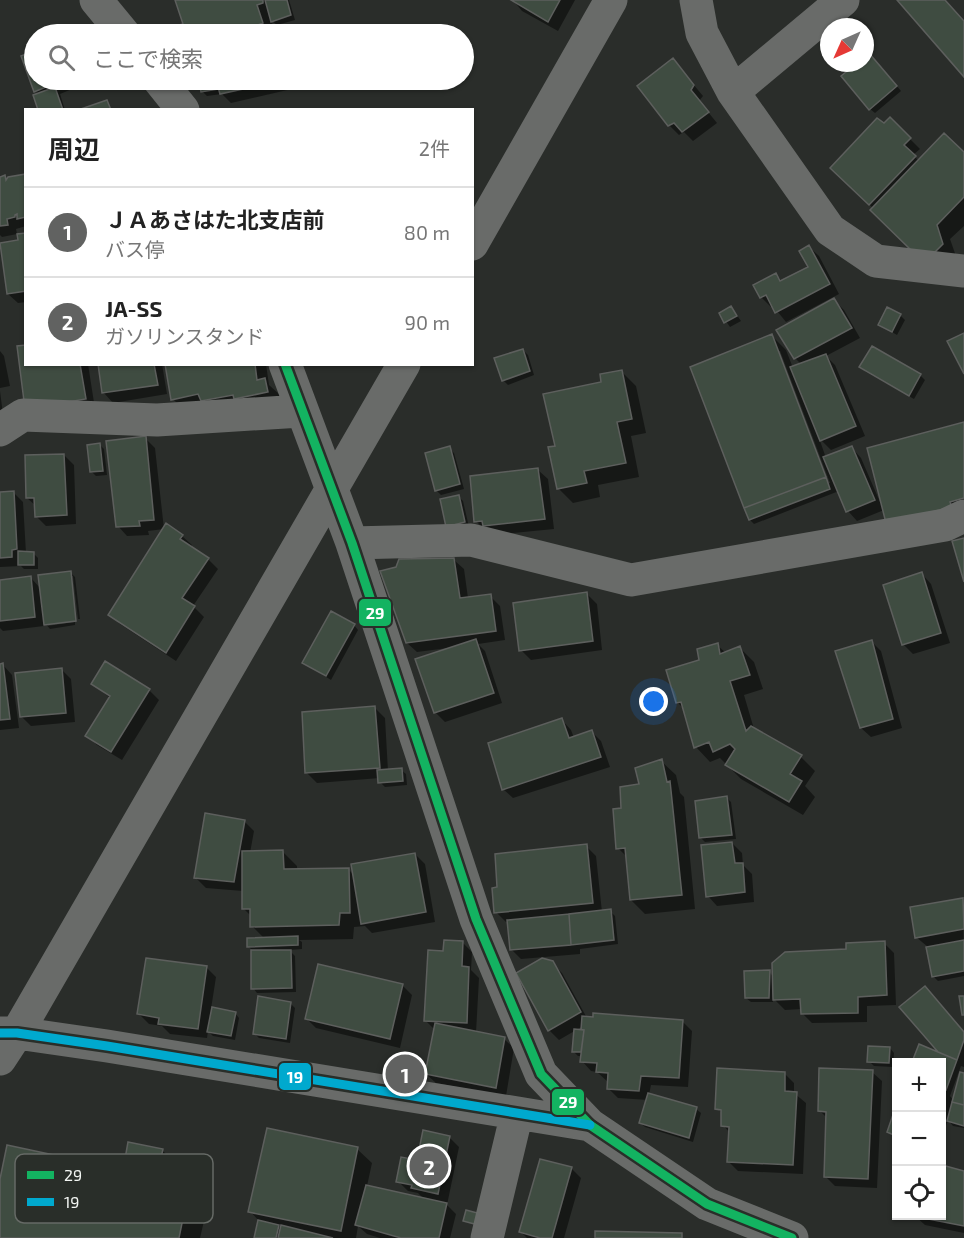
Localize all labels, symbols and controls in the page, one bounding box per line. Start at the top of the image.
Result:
north arrow [820,18,874,72]
search box [24,24,474,90]
icon: search [45,41,78,74]
text: ここで検索 [93,45,203,71]
text: 周辺 [48,133,100,164]
text: 2件 [419,136,450,160]
text: ＪＡあさはた北支店前 [105,206,325,232]
text: 1 [63,220,72,244]
text: 80 m [404,220,450,244]
text: バス停 [105,237,165,261]
text: JA-SS [105,295,162,321]
text: 2 [62,310,73,334]
text: 90 m [405,310,450,334]
text: ガソリンスタンド [105,324,265,348]
line badge: 29 [358,598,392,627]
text: 29 [366,603,384,622]
your location [639,687,668,716]
pin: 1 [386,1052,424,1096]
map controls [892,1058,946,1220]
button: + [892,1058,946,1112]
line badge: 19 [278,1062,312,1091]
text: 19 [287,1067,303,1086]
line badge: 29 [551,1088,585,1116]
text: 29 [559,1092,577,1111]
button: − [892,1112,946,1166]
pin: 2 [410,1144,448,1188]
legend [15,1154,213,1223]
text: 29 [64,1165,82,1184]
button: locate [892,1166,946,1220]
text: 19 [64,1192,80,1211]

